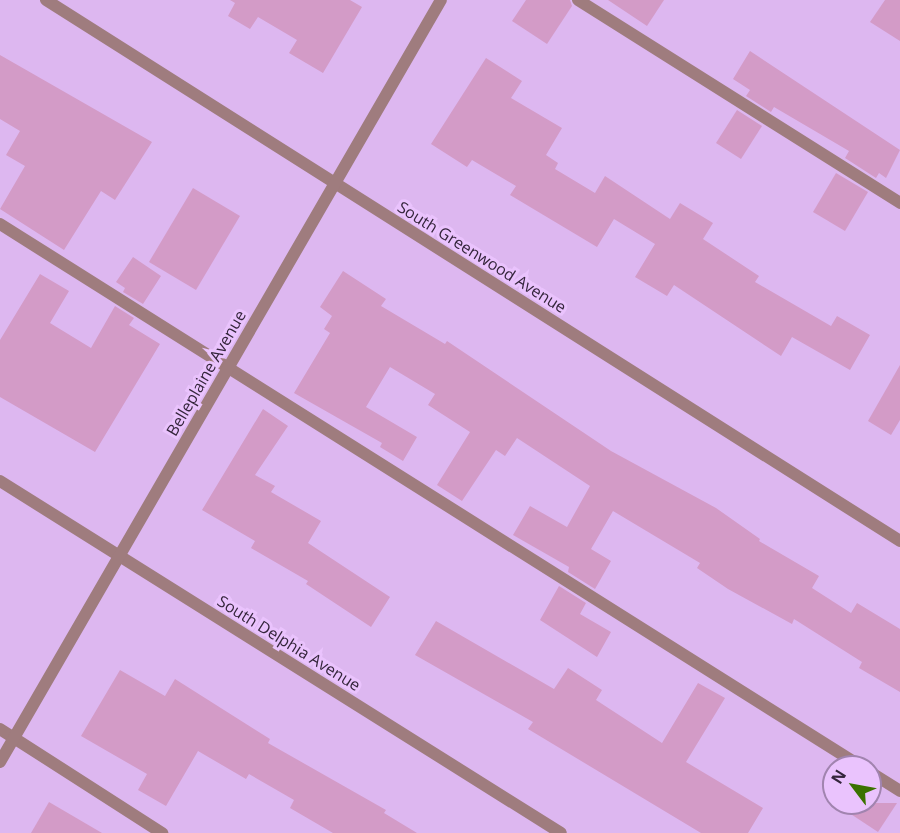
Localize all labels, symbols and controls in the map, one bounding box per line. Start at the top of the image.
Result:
street label: South Greenwood Avenue [394,197,570,317]
street label: Belleplaine Avenue [162,307,250,439]
street label: South Delphia Avenue [214,591,364,695]
north arrow [822,755,882,815]
text: N [826,765,851,788]

